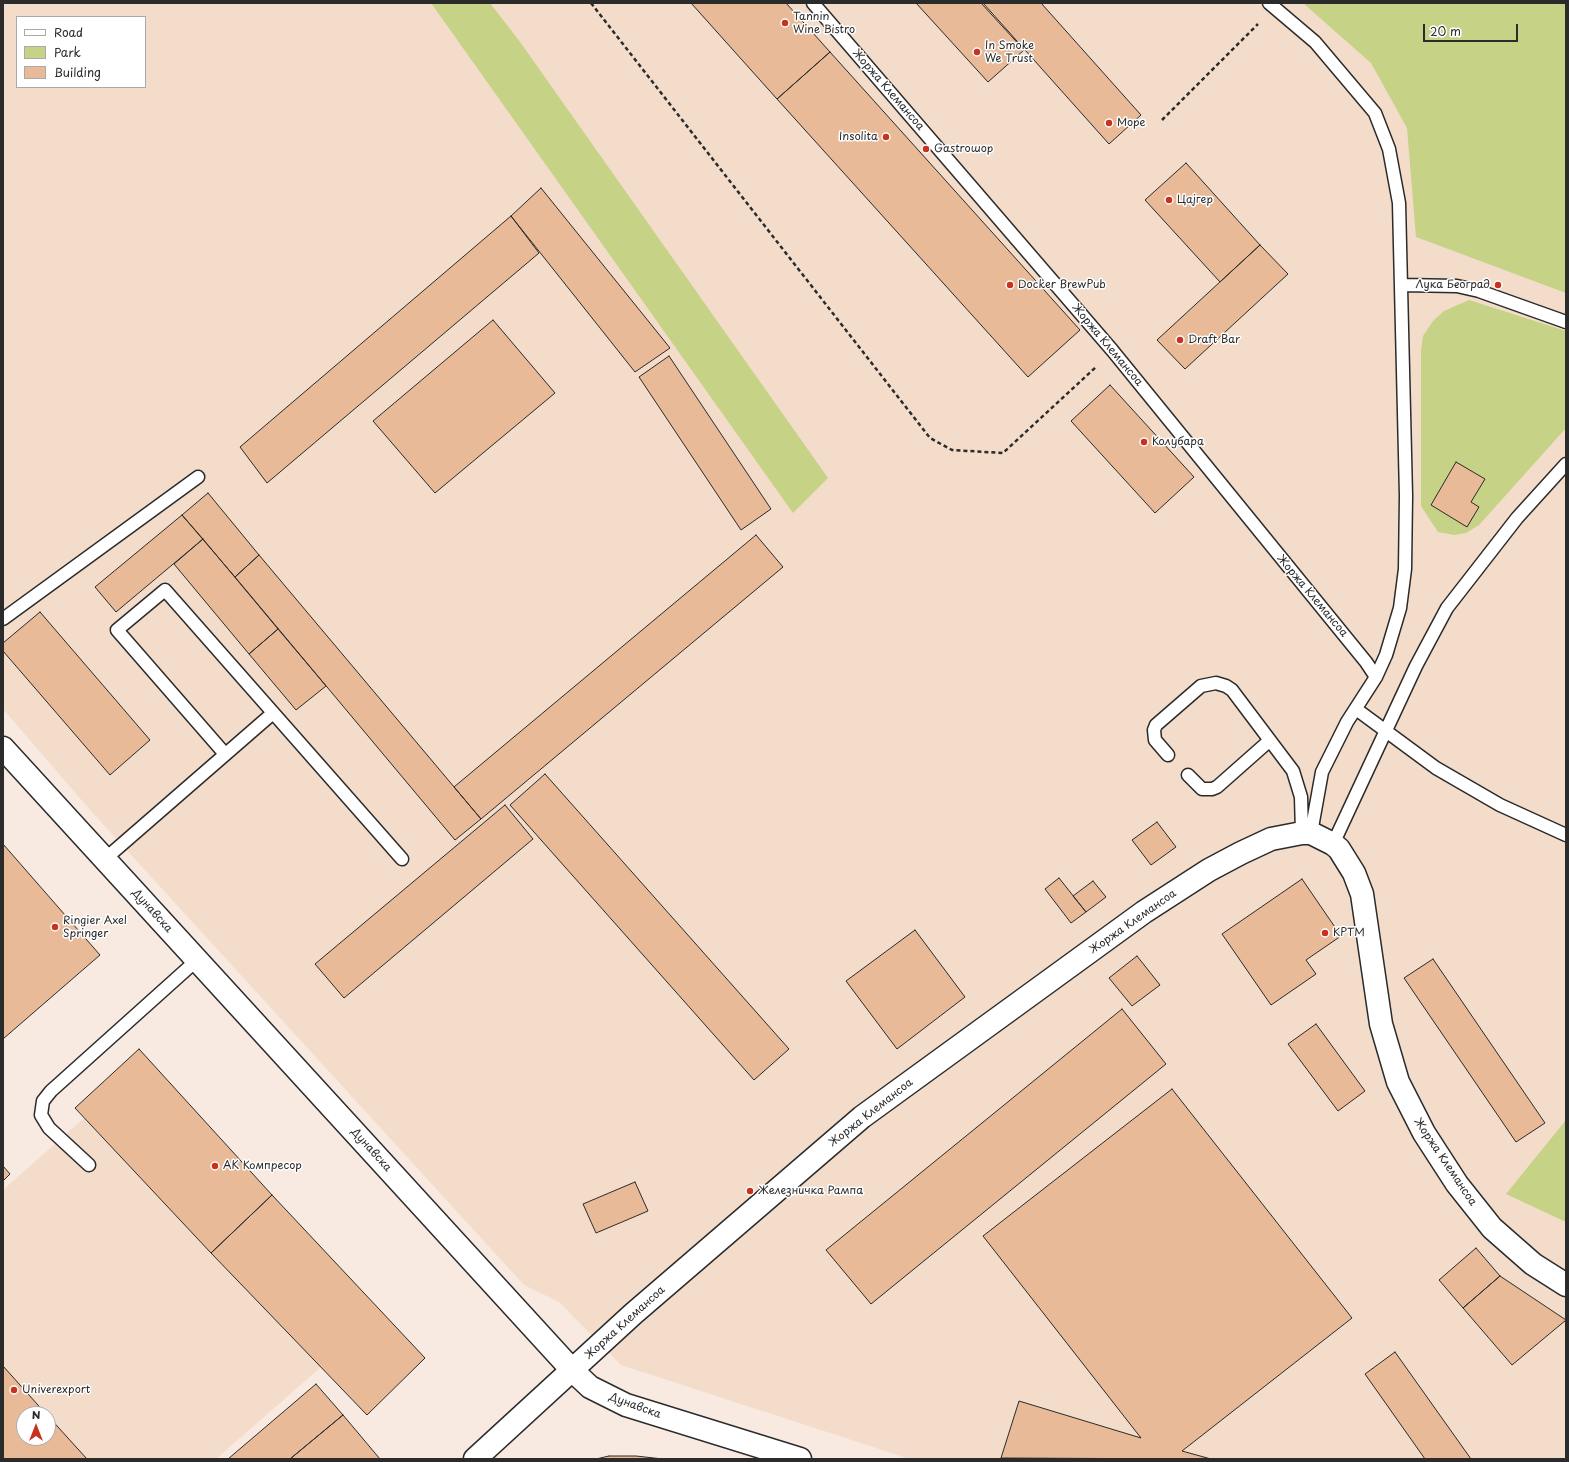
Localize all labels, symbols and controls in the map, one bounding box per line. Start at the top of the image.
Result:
place label: Tannin Wine Bistro [793,10,855,36]
legend [16,16,146,88]
scale bar [1425,16,1520,42]
marker: Tannin Wine Bistro [780,18,790,28]
text: 20 m [1430,22,1461,40]
text: Road [54,23,83,41]
place label: In Smoke We Trust [985,39,1034,65]
text: Park [54,43,81,61]
street label: Жоржа Клемансоа [849,47,927,133]
marker: In Smoke We Trust [972,47,982,57]
text: Building [54,63,101,81]
place label: Море [1117,116,1146,130]
marker: Море [1104,118,1114,128]
place label: Insolita [839,130,878,144]
marker: Insolita [881,132,891,142]
place label: Gastroшор [934,142,993,156]
marker: Gastroшор [921,144,931,154]
place label: Цајгер [1177,193,1213,207]
marker: Цајгер [1164,195,1174,205]
place label: Docker BrewPub [1018,278,1106,292]
place label: Лука Београд [1415,278,1490,292]
marker: Docker BrewPub [1005,280,1015,290]
marker: Лука Београд [1493,280,1503,290]
street label: Жоржа Клемансоа [1069,301,1145,389]
place label: Draft Bar [1188,333,1240,347]
marker: Draft Bar [1175,335,1185,345]
place label: Колубара [1152,435,1204,449]
marker: Колубара [1139,437,1149,447]
street label: Жоржа Клемансоа [1274,552,1350,640]
street label: Дунавска [129,886,175,936]
street label: Жоржа Клемансоа [1087,887,1179,957]
place label: Ringier Axel Springer [63,914,127,940]
marker: Ringier Axel Springer [50,922,60,932]
place label: KPTM [1333,926,1365,940]
marker: KPTM [1320,928,1330,938]
street label: Жоржа Клемансоа [826,1076,916,1150]
street label: Жоржа Клемансоа [1411,1116,1479,1208]
street label: Дунавска [348,1125,394,1175]
place label: АК Компресор [223,1159,302,1173]
marker: АК Компресор [210,1161,220,1171]
place label: Железничка Рампа [758,1184,863,1198]
marker: Железничка Рампа [745,1186,755,1196]
street label: Жоржа Клемансоа [582,1284,668,1362]
place label: Univerexport [22,1383,90,1397]
marker: Univerexport [9,1385,19,1395]
street label: Дунавска [607,1391,663,1421]
north arrow [16,1406,56,1446]
text: N [32,1406,40,1423]

